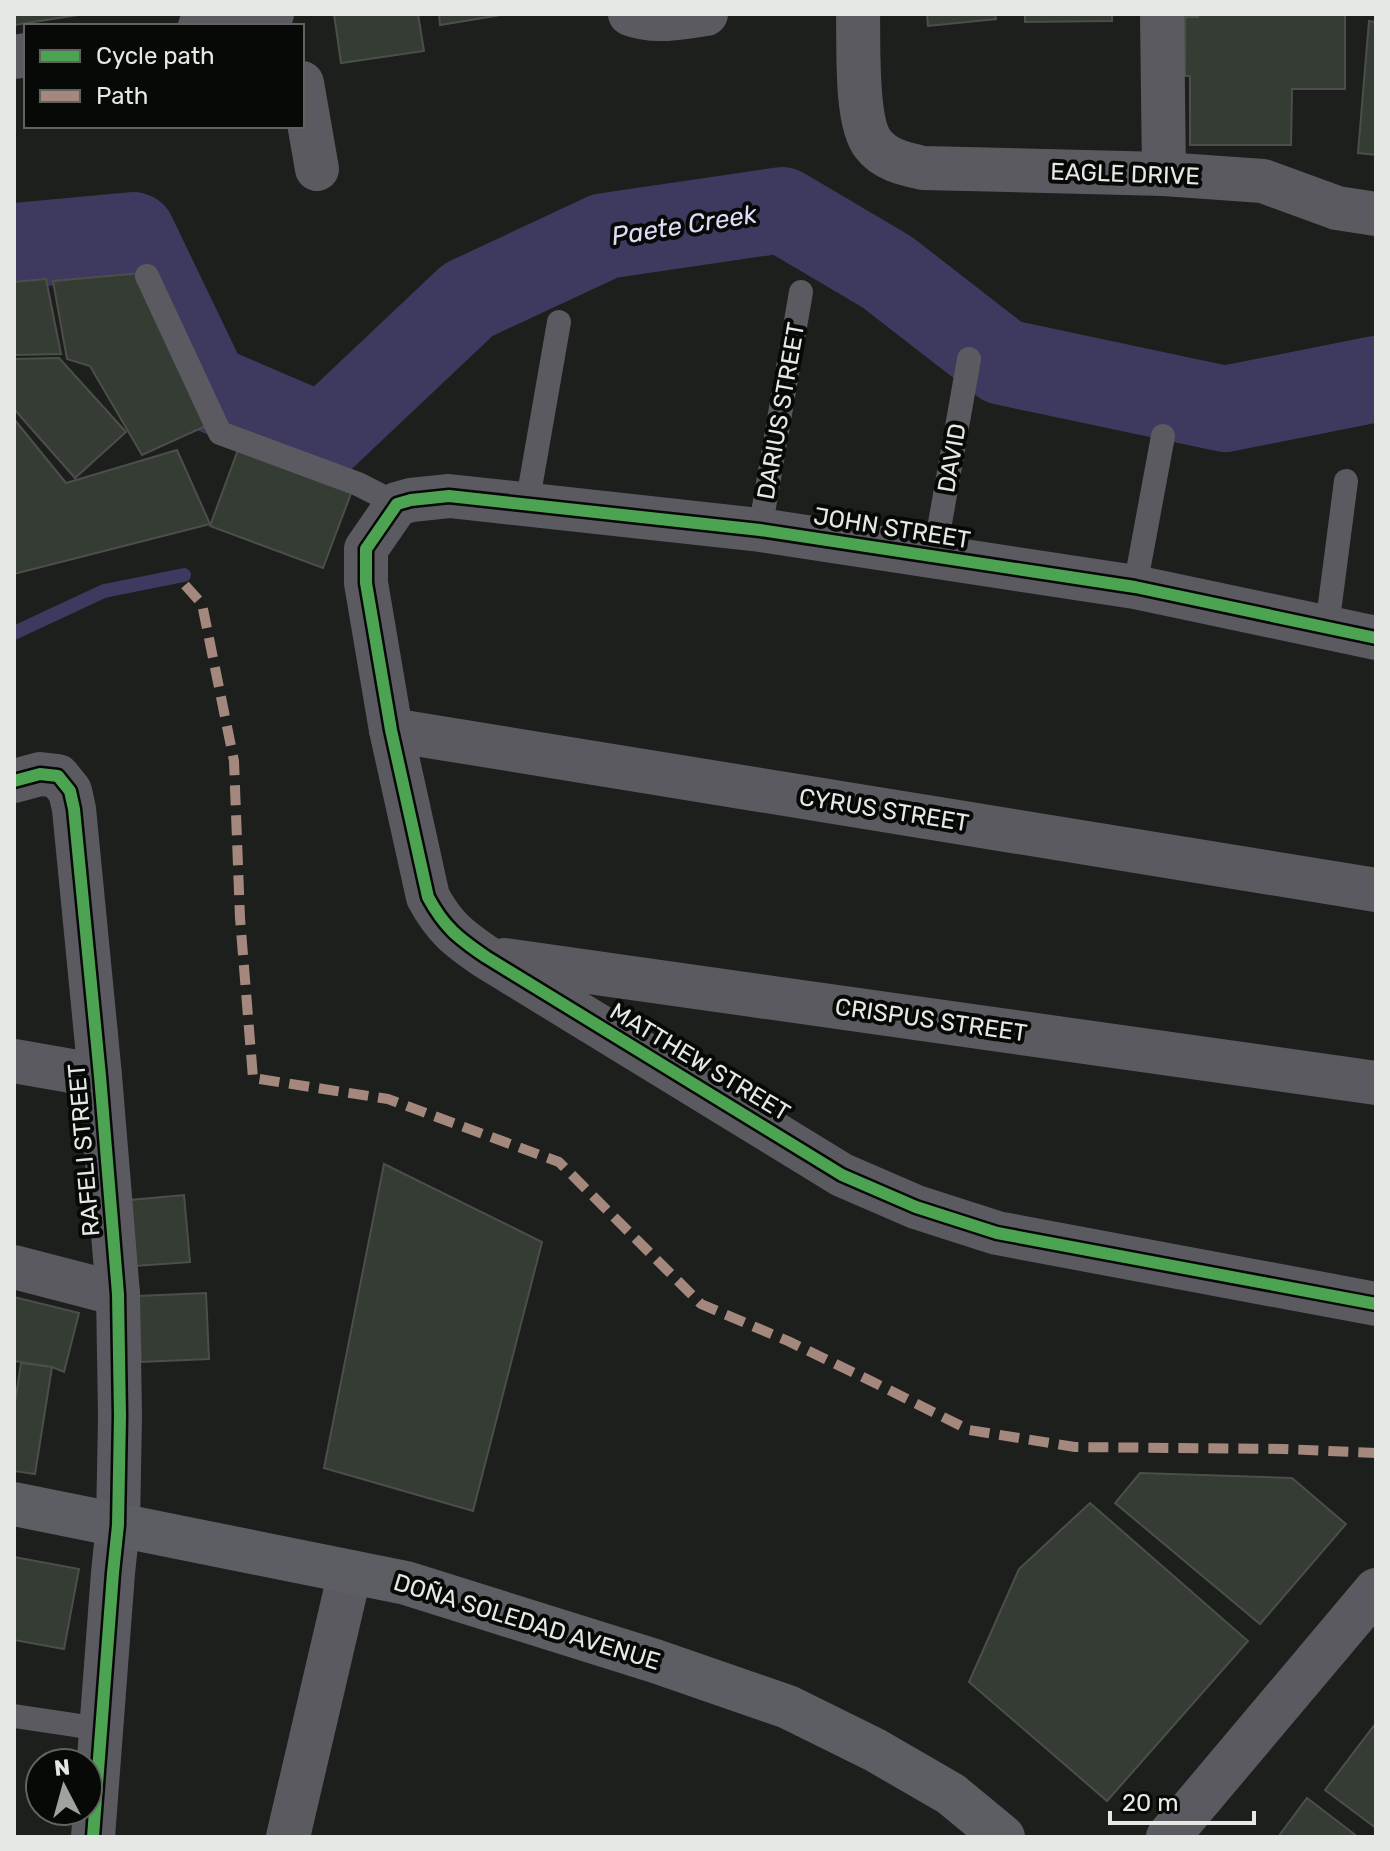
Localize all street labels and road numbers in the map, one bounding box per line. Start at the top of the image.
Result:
street label: EAGLE DRIVE [1050,157,1200,191]
street label: DARIUS STREET [752,320,810,502]
street label: DAVID [932,421,972,495]
street label: JOHN STREET [812,502,973,554]
street label: CYRUS STREET [797,783,971,837]
street label: CRISPUS STREET [833,993,1029,1047]
street label: MATTHEW STREET [605,997,795,1127]
street label: RAFELI STREET [62,1062,106,1238]
street label: DOÑA SOLEDAD AVENUE [390,1568,664,1676]

